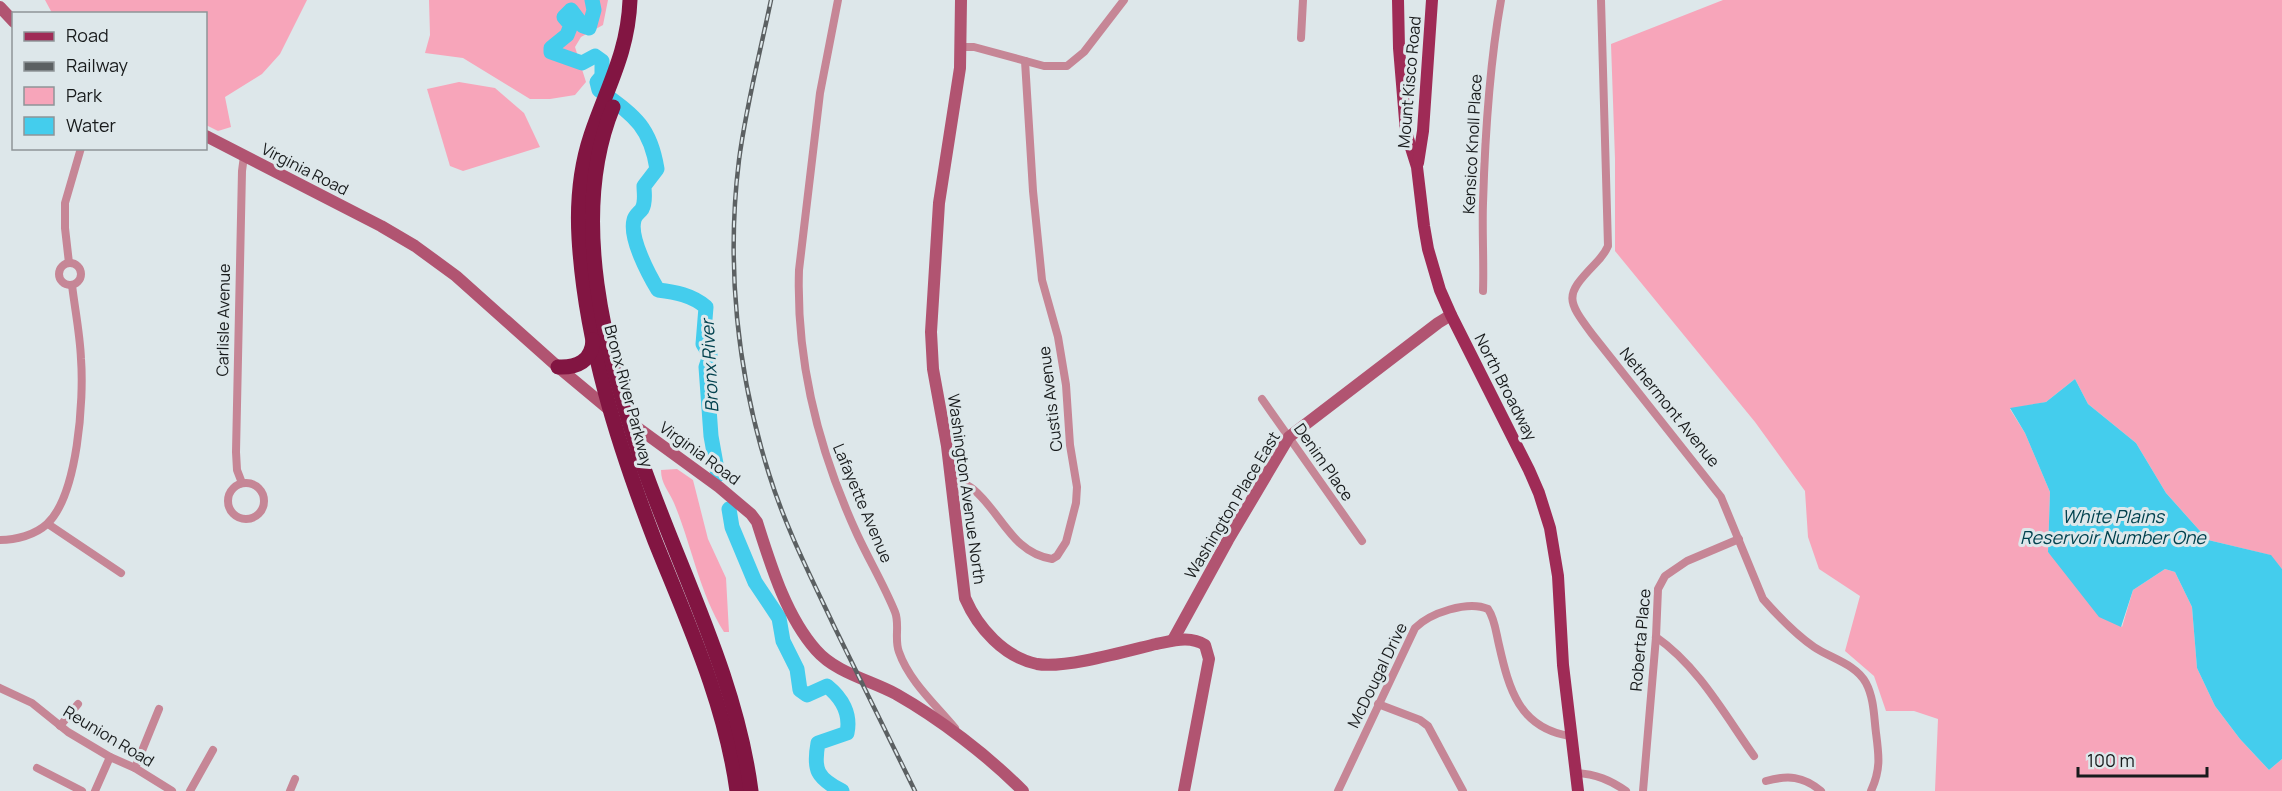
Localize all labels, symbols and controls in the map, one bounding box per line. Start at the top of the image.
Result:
legend [12,12,207,150]
street label: Mount Kisco Road [1392,15,1426,149]
text: Road [66,23,109,47]
text: Railway [66,53,128,77]
street label: Kensico Knoll Place [1457,73,1487,215]
text: Park [66,83,103,107]
text: Water [66,113,116,137]
street label: Virginia Road [258,138,352,200]
street label: Carlisle Avenue [211,263,235,377]
water label: Bronx River [694,316,723,413]
street label: Bronx River Parkway [599,322,659,470]
street label: North Broadway [1470,330,1543,445]
street label: Nethermont Avenue [1615,342,1725,472]
street label: Custis Avenue [1033,345,1067,453]
street label: Washington Avenue North [943,392,991,586]
street label: Virginia Road [655,416,745,490]
street label: Denim Place [1289,419,1359,505]
street label: Washington Place East [1179,427,1285,583]
street label: Lafayette Avenue [828,440,898,566]
water label: White Plains Reservoir Number One [2020,504,2207,549]
street label: Roberta Place [1625,588,1655,692]
street label: McDougal Drive [1342,619,1412,731]
street label: Reunion Road [59,700,159,772]
scale bar [2078,740,2207,778]
text: 100 m [2087,748,2135,772]

